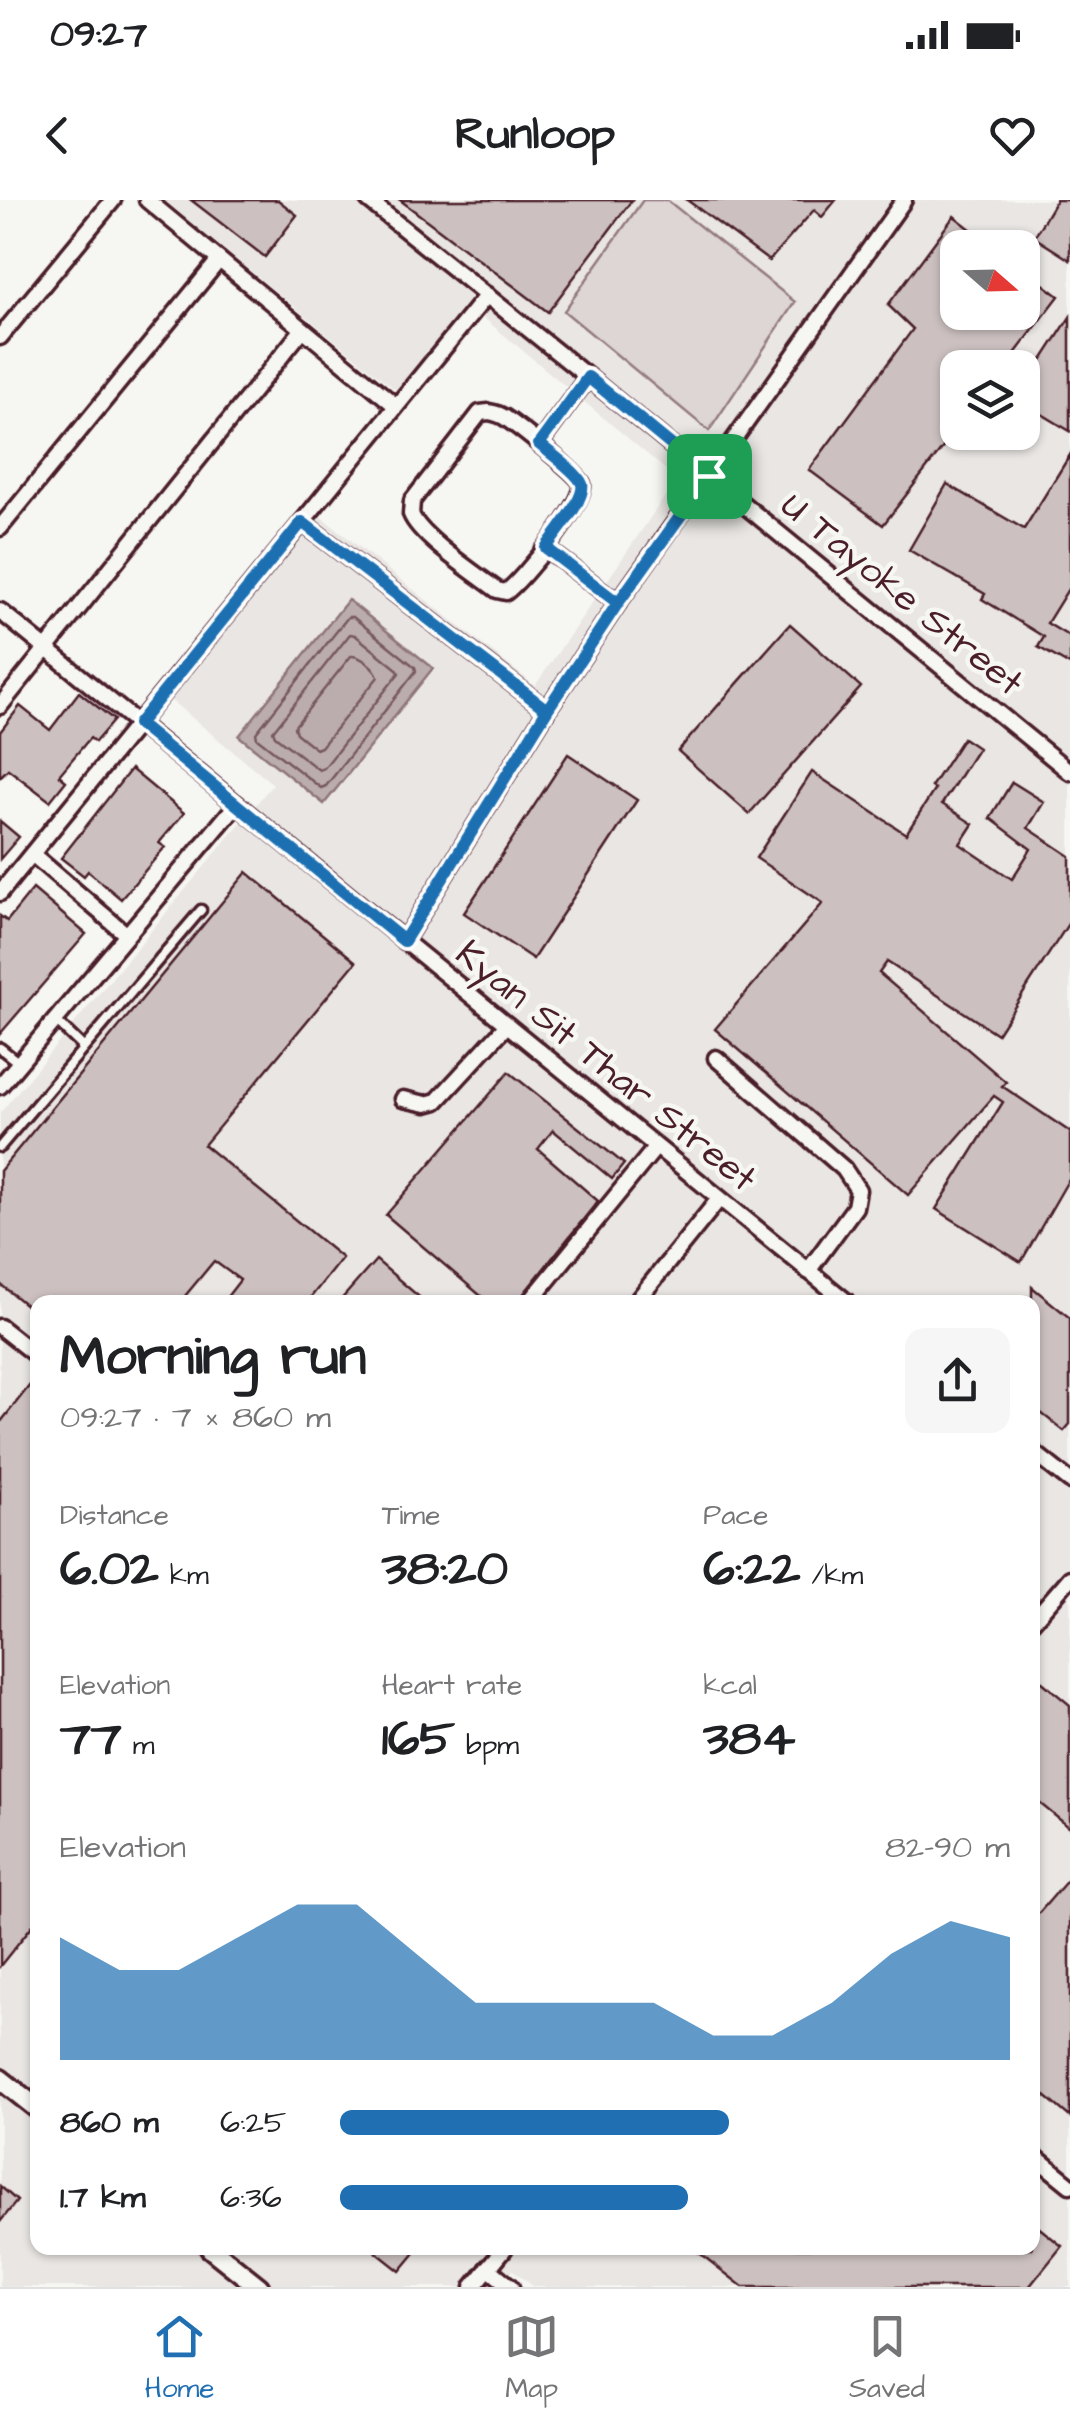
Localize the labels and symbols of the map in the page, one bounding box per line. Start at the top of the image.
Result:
north arrow [940,230,1040,330]
pin [667,434,752,519]
street label: U Tayoke Street [769,481,1034,709]
street label: Kyan Sit Thar Street [444,929,767,1205]

